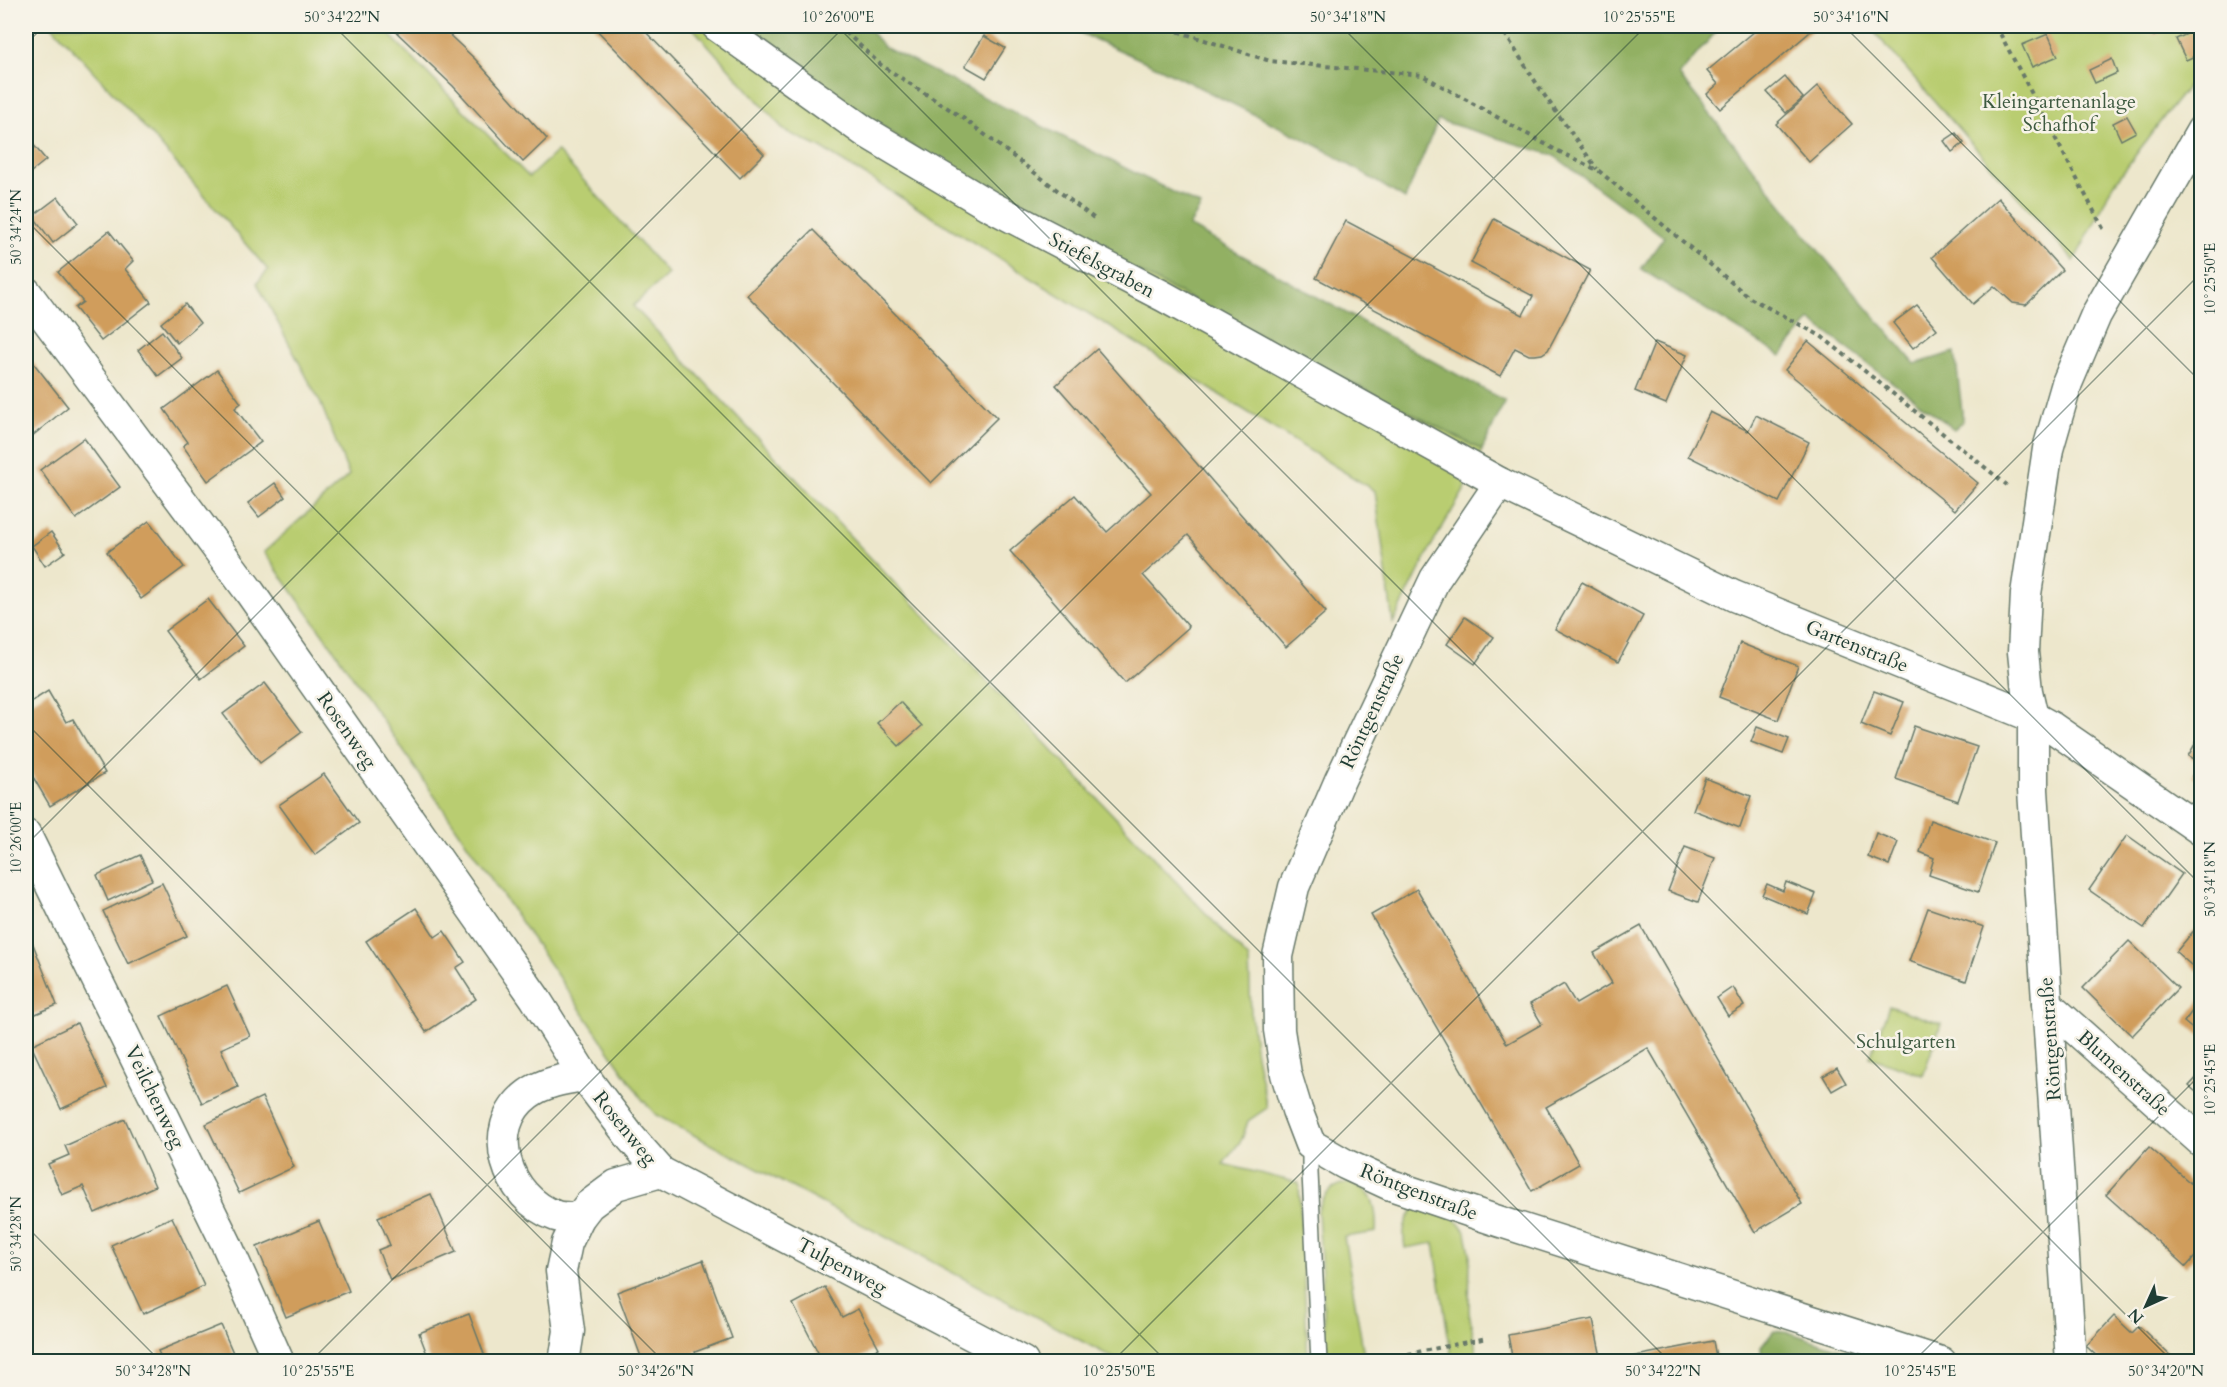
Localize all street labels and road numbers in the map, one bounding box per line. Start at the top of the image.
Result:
street label: Stiefelsgraben [1044,226,1160,305]
street label: Gartenstraße [1802,613,1912,679]
street label: Röntgenstraße [1334,649,1410,773]
street label: Rosenweg [311,686,384,774]
street label: Röntgenstraße [2032,976,2068,1102]
street label: Blumenstraße [2072,1024,2176,1122]
street label: Veilchenweg [118,1041,192,1154]
street label: Rosenweg [587,1085,664,1171]
street label: Röntgenstraße [1356,1157,1482,1227]
street label: Tulpenweg [792,1231,892,1301]

